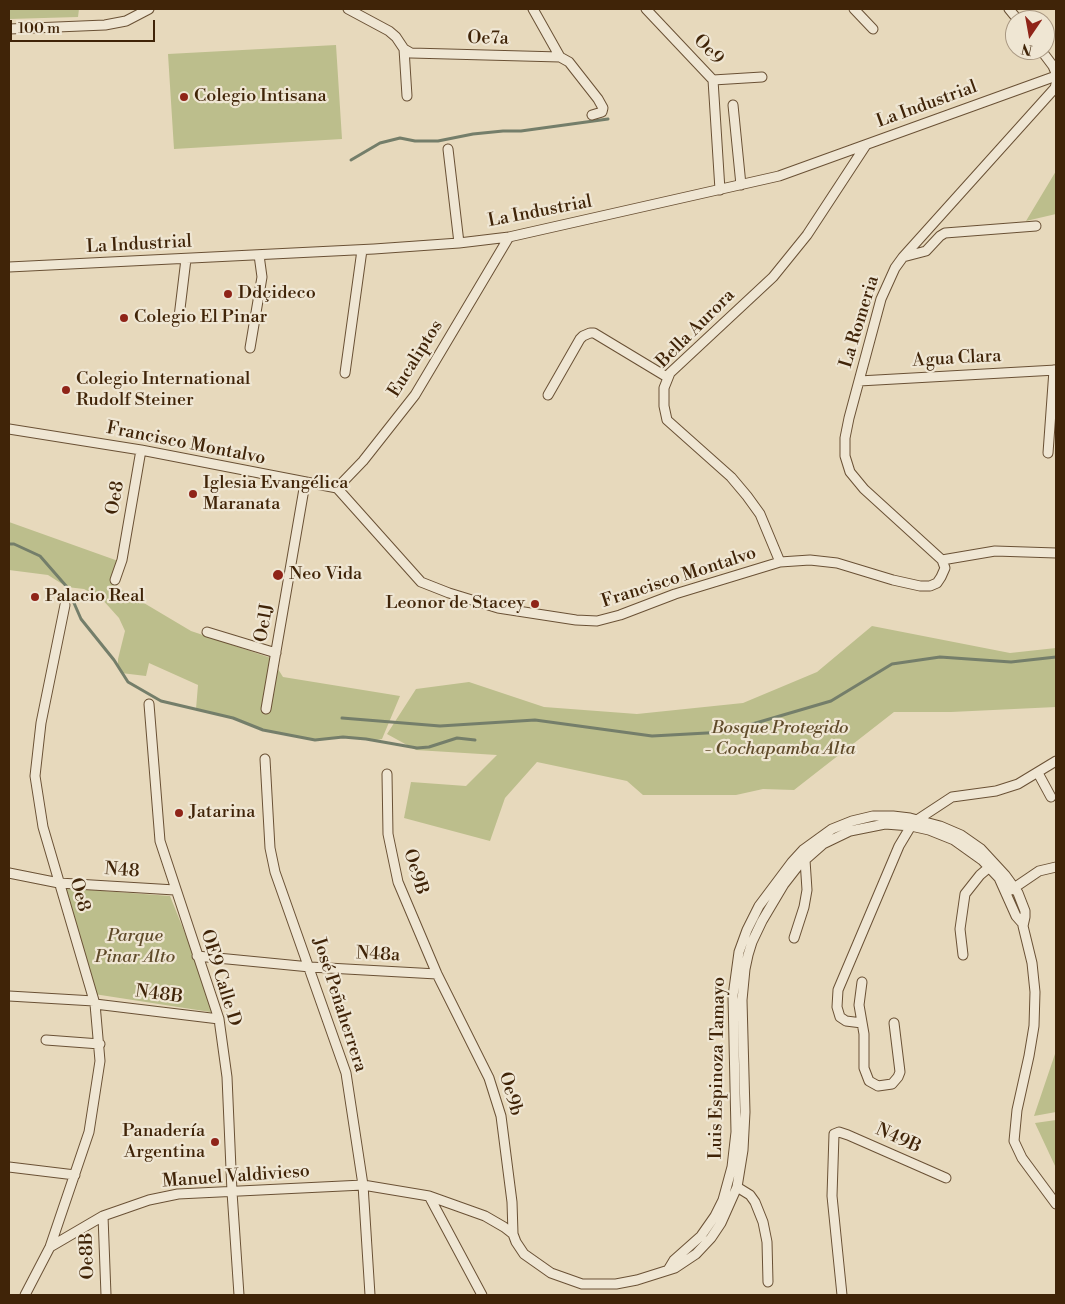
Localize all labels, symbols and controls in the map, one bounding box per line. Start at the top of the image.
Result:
scale bar [12,10,158,42]
north arrow [1005,10,1055,60]
text: 100 m [18,19,60,38]
street label: Oe7a [467,28,509,50]
street label: Oe9 [688,30,728,70]
text: N [1020,39,1034,59]
street label: La Industrial [874,77,980,133]
place label: Colegio Intisana [194,86,327,108]
marker: Colegio Intisana [178,91,190,103]
street label: La Industrial [486,191,594,233]
street label: La Industrial [86,231,192,259]
street label: La Romeria [836,273,884,371]
place label: Ddçideco [238,283,316,305]
street label: Bella Aurora [652,285,740,373]
marker: Ddçideco [222,288,234,300]
place label: Colegio El Pinar [134,307,267,329]
marker: Colegio El Pinar [118,312,130,324]
street label: Eucaliptos [384,317,448,401]
street label: Agua Clara [912,346,1002,372]
place label: Colegio International Rudolf Steiner [76,369,250,412]
marker: Colegio International Rudolf Steiner [60,384,72,396]
street label: Francisco Montalvo [105,418,267,470]
place label: Iglesia Evangélica Maranata [203,473,348,516]
street label: Oe8 [102,479,130,517]
marker: Iglesia Evangélica Maranata [187,488,199,500]
street label: Francisco Montalvo [599,543,759,613]
place label: Neo Vida [289,564,362,586]
marker: Neo Vida [271,568,285,582]
place label: Palacio Real [45,586,145,608]
marker: Palacio Real [29,591,41,603]
place label: Leonor de Stacey [386,593,525,615]
marker: Leonor de Stacey [529,598,541,610]
street label: Oe1J [251,602,279,644]
park label: Bosque Protegido - Cochapamba Alta [705,718,855,761]
place label: Jatarina [189,802,255,824]
marker: Jatarina [173,807,185,819]
street label: Oe9B [398,846,432,898]
street label: N48 [104,859,140,883]
street label: Oe8 [64,876,94,914]
park label: Parque Pinar Alto [95,926,175,969]
street label: OE9 Calle D [195,927,245,1029]
street label: José Peñaherrera [307,935,371,1075]
street label: N48a [355,943,401,967]
street label: Luis Espinoza Tamayo [706,977,730,1159]
street label: N48B [134,981,184,1009]
street label: Oe9b [493,1070,527,1118]
street label: N49B [872,1119,924,1159]
place label: Panadería Argentina [122,1121,205,1164]
marker: Panadería Argentina [209,1136,221,1148]
street label: Manuel Valdivieso [161,1161,311,1193]
street label: Oe8B [76,1232,100,1280]

